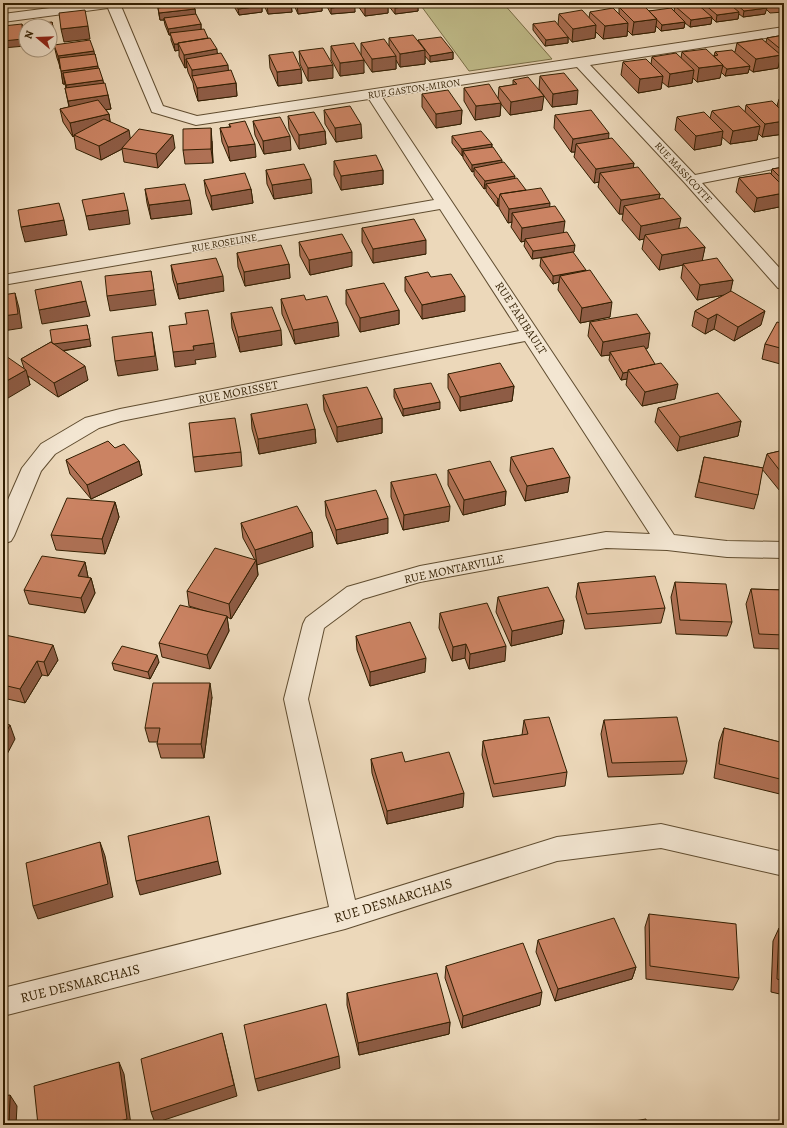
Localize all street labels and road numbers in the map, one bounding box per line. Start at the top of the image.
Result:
street label: RUE GASTON-MIRON [367,76,461,101]
street label: RUE MASSICOTTE [652,139,715,206]
street label: RUE ROSELINE [190,230,258,255]
street label: RUE FARIBAULT [491,279,551,358]
street label: RUE MORISSET [197,376,280,408]
street label: RUE MONTARVILLE [402,551,506,587]
street label: RUE DESMARCHAIS [332,873,455,927]
street label: RUE DESMARCHAIS [18,959,142,1008]

